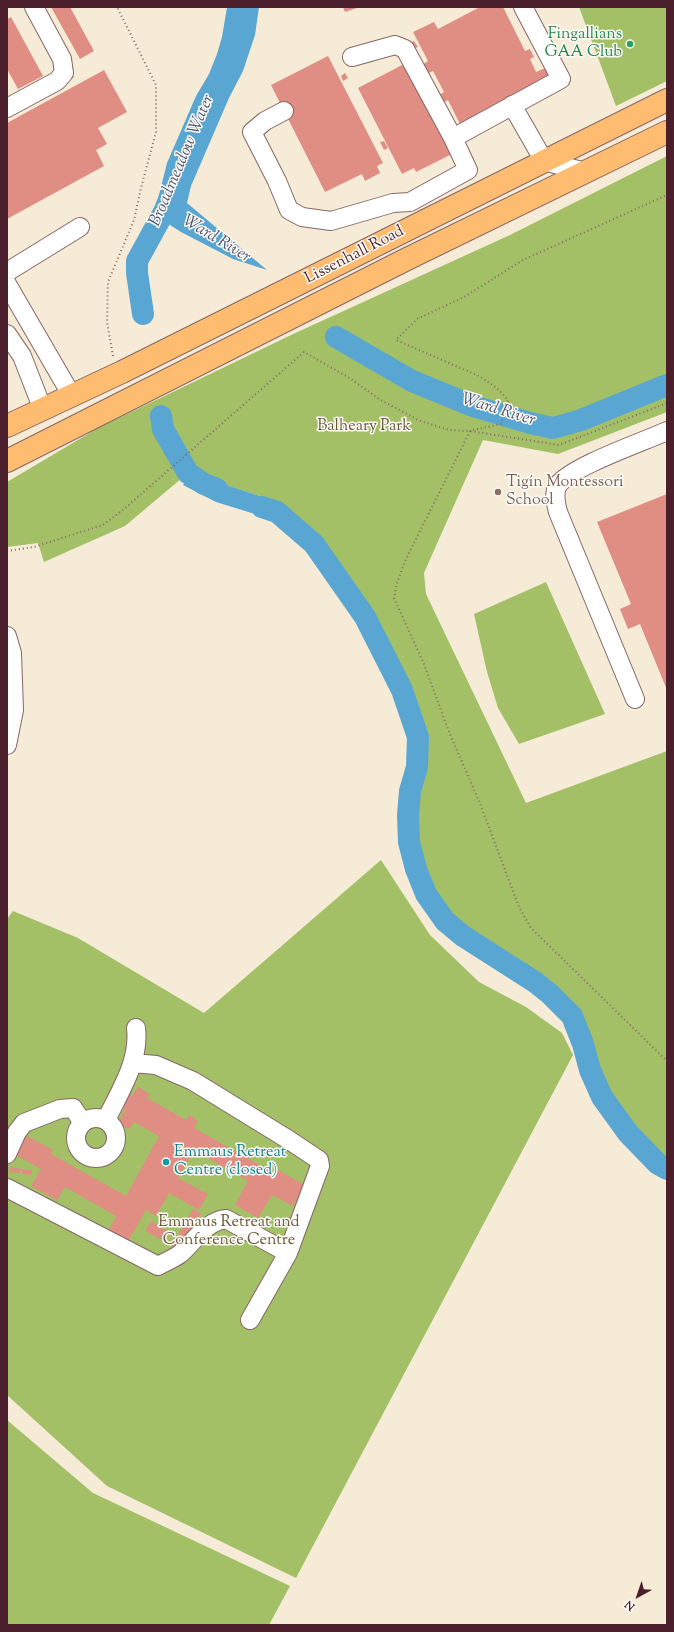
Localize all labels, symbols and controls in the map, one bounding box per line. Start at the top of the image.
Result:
place label: Fingallians GAA Club [544,25,622,63]
marker: Fingallians GAA Club [625,39,635,49]
water label: Broadmeadow Water [146,92,220,230]
water label: Ward River [178,212,254,268]
street label: Lissenhall Road [302,223,408,289]
water label: Ward River [459,390,537,432]
park label: Balheary Park [317,417,411,437]
place label: Tigín Montessori School [506,473,623,511]
marker: Tigín Montessori School [493,487,503,497]
place label: Emmaus Retreat Centre (closed) [174,1143,286,1181]
marker: Emmaus Retreat Centre (closed) [161,1157,171,1167]
park label: Emmaus Retreat and Conference Centre [158,1213,300,1251]
north arrow [618,1576,658,1616]
text: N [622,1596,639,1614]

